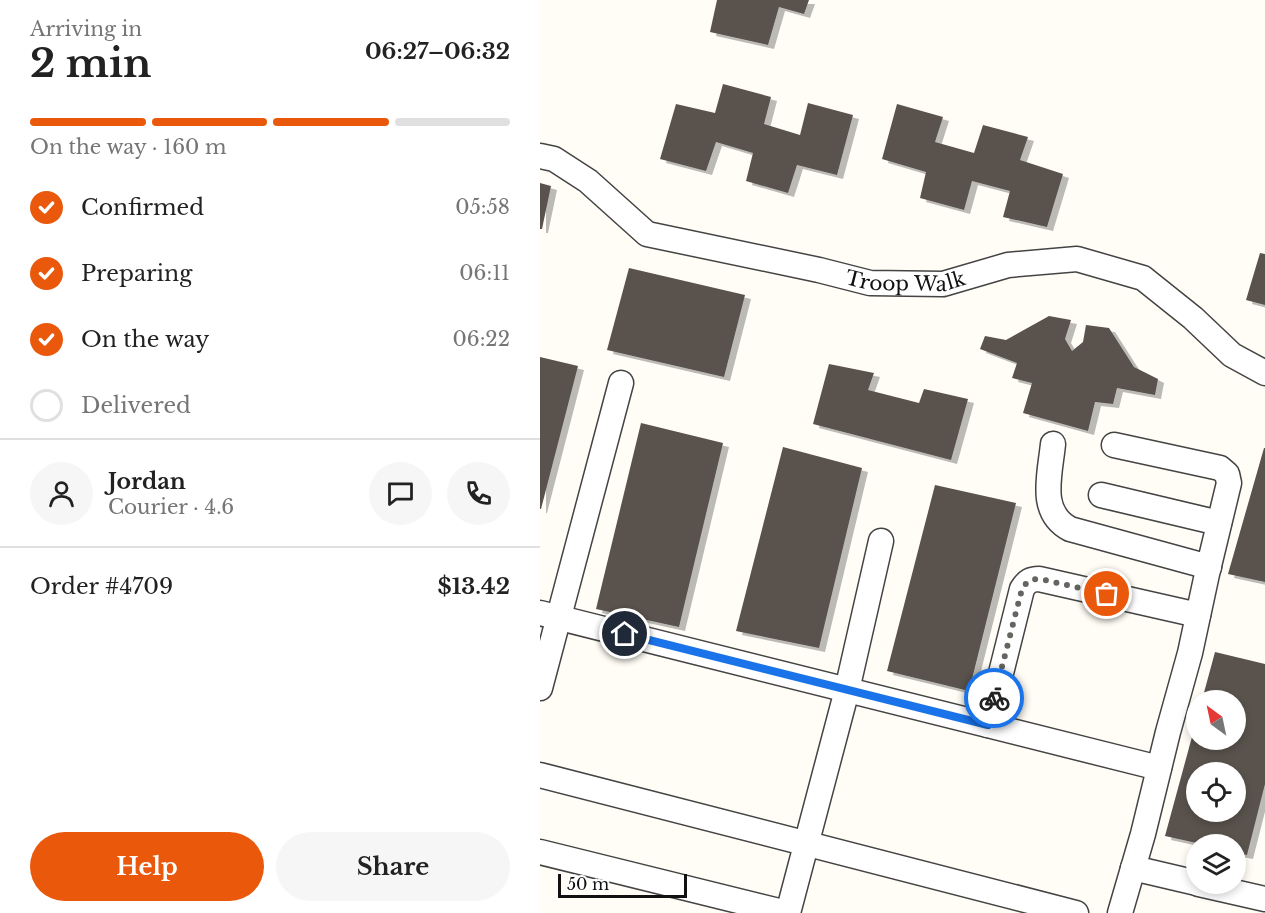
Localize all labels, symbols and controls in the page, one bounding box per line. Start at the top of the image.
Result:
text: Arriving in [30,17,142,41]
text: 06:27–06:32 [365,38,510,65]
text: 2 min [30,39,151,88]
text: On the way · 160 m [30,135,227,159]
icon: check [30,191,63,224]
text: Confirmed [81,194,204,221]
text: 05:58 [455,195,510,219]
icon: check [30,257,63,290]
text: Preparing [81,260,192,287]
text: 06:11 [459,261,510,285]
street label: Troop Walk [843,265,969,296]
icon: check [30,323,63,356]
text: On the way [81,326,209,353]
text: 06:22 [453,327,510,351]
text: Delivered [81,392,191,419]
button: person [30,462,93,525]
button: chat [369,462,432,525]
button: phone [447,462,510,525]
text: Jordan [108,468,186,495]
text: Courier · 4.6 [108,495,234,519]
pin [1081,568,1132,619]
text: Order #4709 [30,573,173,600]
text: $13.42 [438,573,510,600]
icon: bag [1090,577,1123,610]
pin [599,608,650,659]
icon: home [608,617,641,650]
courier [964,668,1024,728]
icon: bike [978,682,1011,715]
north arrow [1186,690,1246,750]
map controls [1186,690,1246,894]
button: locate [1186,762,1246,822]
button: Help [30,832,264,901]
button: Share [276,832,510,901]
button: layers [1186,834,1246,894]
scale bar [558,871,687,898]
text: 50 m [567,874,609,894]

